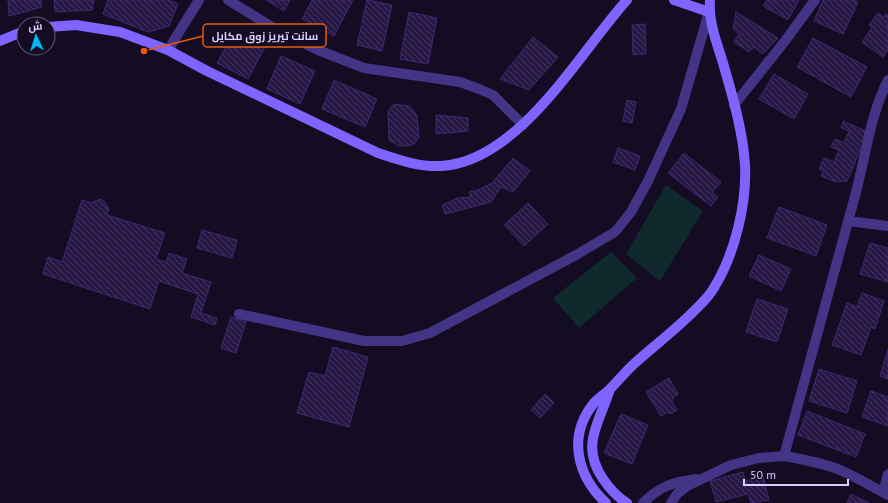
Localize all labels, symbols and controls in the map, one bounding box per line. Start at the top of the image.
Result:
north arrow [16,16,56,56]
text: ش [28,19,43,33]
callout: سانت تيريز زوق مكايل [203,24,326,47]
text: سانت تيريز زوق مكايل [212,29,318,44]
scale bar [744,461,848,487]
text: 50 m [750,467,776,482]

